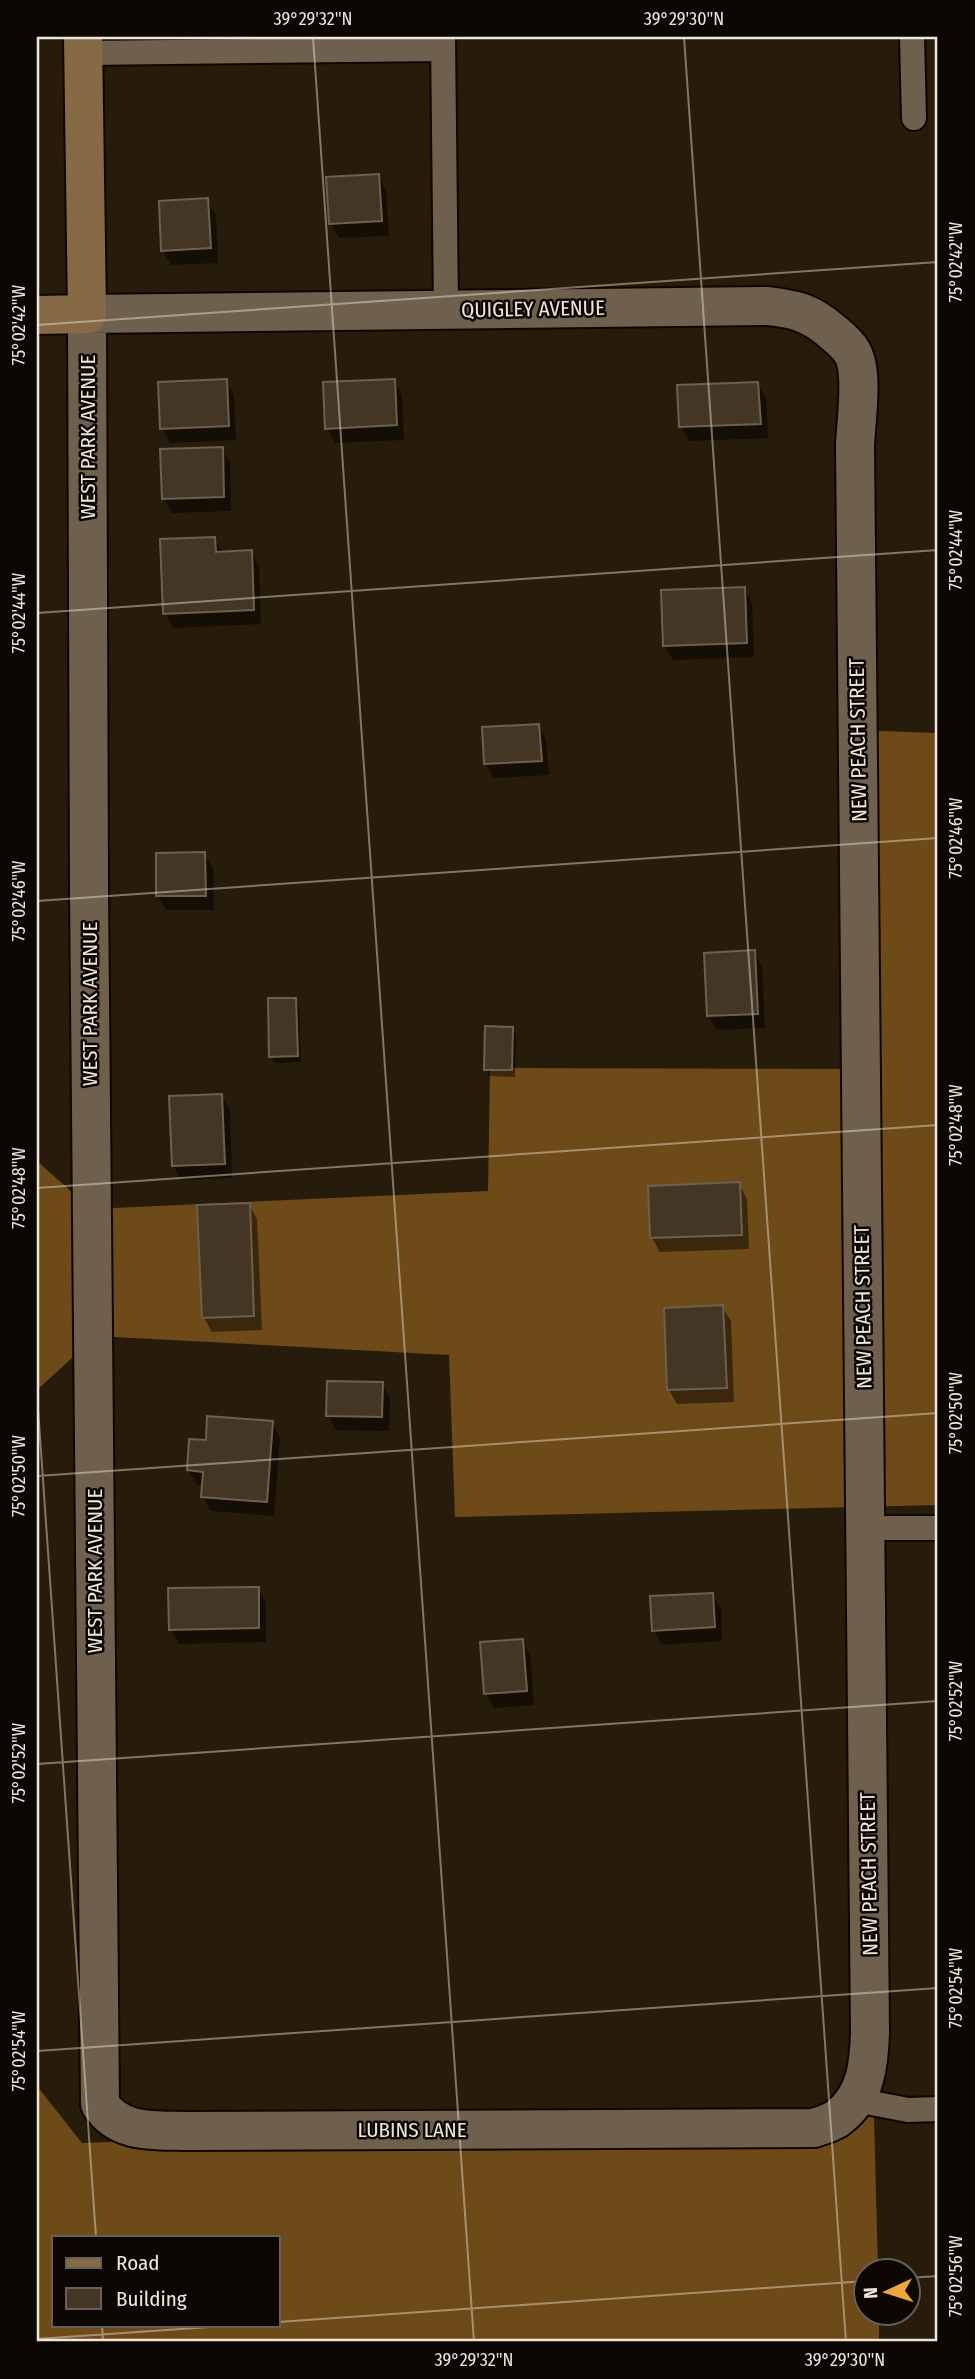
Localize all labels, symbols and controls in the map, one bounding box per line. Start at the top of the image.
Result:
text: 39°29'32"N [274,8,352,30]
text: 39°29'30"N [644,8,724,30]
text: 75°02'42"W [945,221,967,302]
text: 75°02'42"W [8,284,30,365]
street label: QUIGLEY AVENUE [461,295,605,323]
street label: WEST PARK AVENUE [75,355,101,519]
text: 75°02'44"W [945,509,967,590]
text: 75°02'44"W [8,572,30,653]
street label: NEW PEACH STREET [844,658,872,822]
text: 75°02'46"W [945,797,967,879]
text: 75°02'46"W [8,860,30,942]
street label: WEST PARK AVENUE [77,922,103,1086]
text: 75°02'48"W [945,1084,967,1166]
text: 75°02'48"W [8,1147,30,1229]
street label: NEW PEACH STREET [849,1225,877,1389]
text: 75°02'50"W [945,1371,967,1454]
text: 75°02'50"W [8,1434,30,1517]
street label: WEST PARK AVENUE [82,1489,108,1653]
text: 75°02'52"W [945,1660,967,1741]
text: 75°02'52"W [8,1722,30,1803]
street label: NEW PEACH STREET [855,1792,883,1956]
text: 75°02'54"W [945,1947,967,2028]
text: 75°02'54"W [8,2010,30,2091]
street label: LUBINS LANE [357,2117,467,2143]
text: 75°02'56"W [945,2235,967,2317]
legend [52,2236,280,2326]
text: Road [116,2250,160,2276]
north arrow [852,2256,922,2326]
text: Building [116,2286,187,2312]
text: N [859,2287,882,2300]
text: 39°29'32"N [435,2349,513,2371]
text: 39°29'30"N [805,2349,885,2371]

